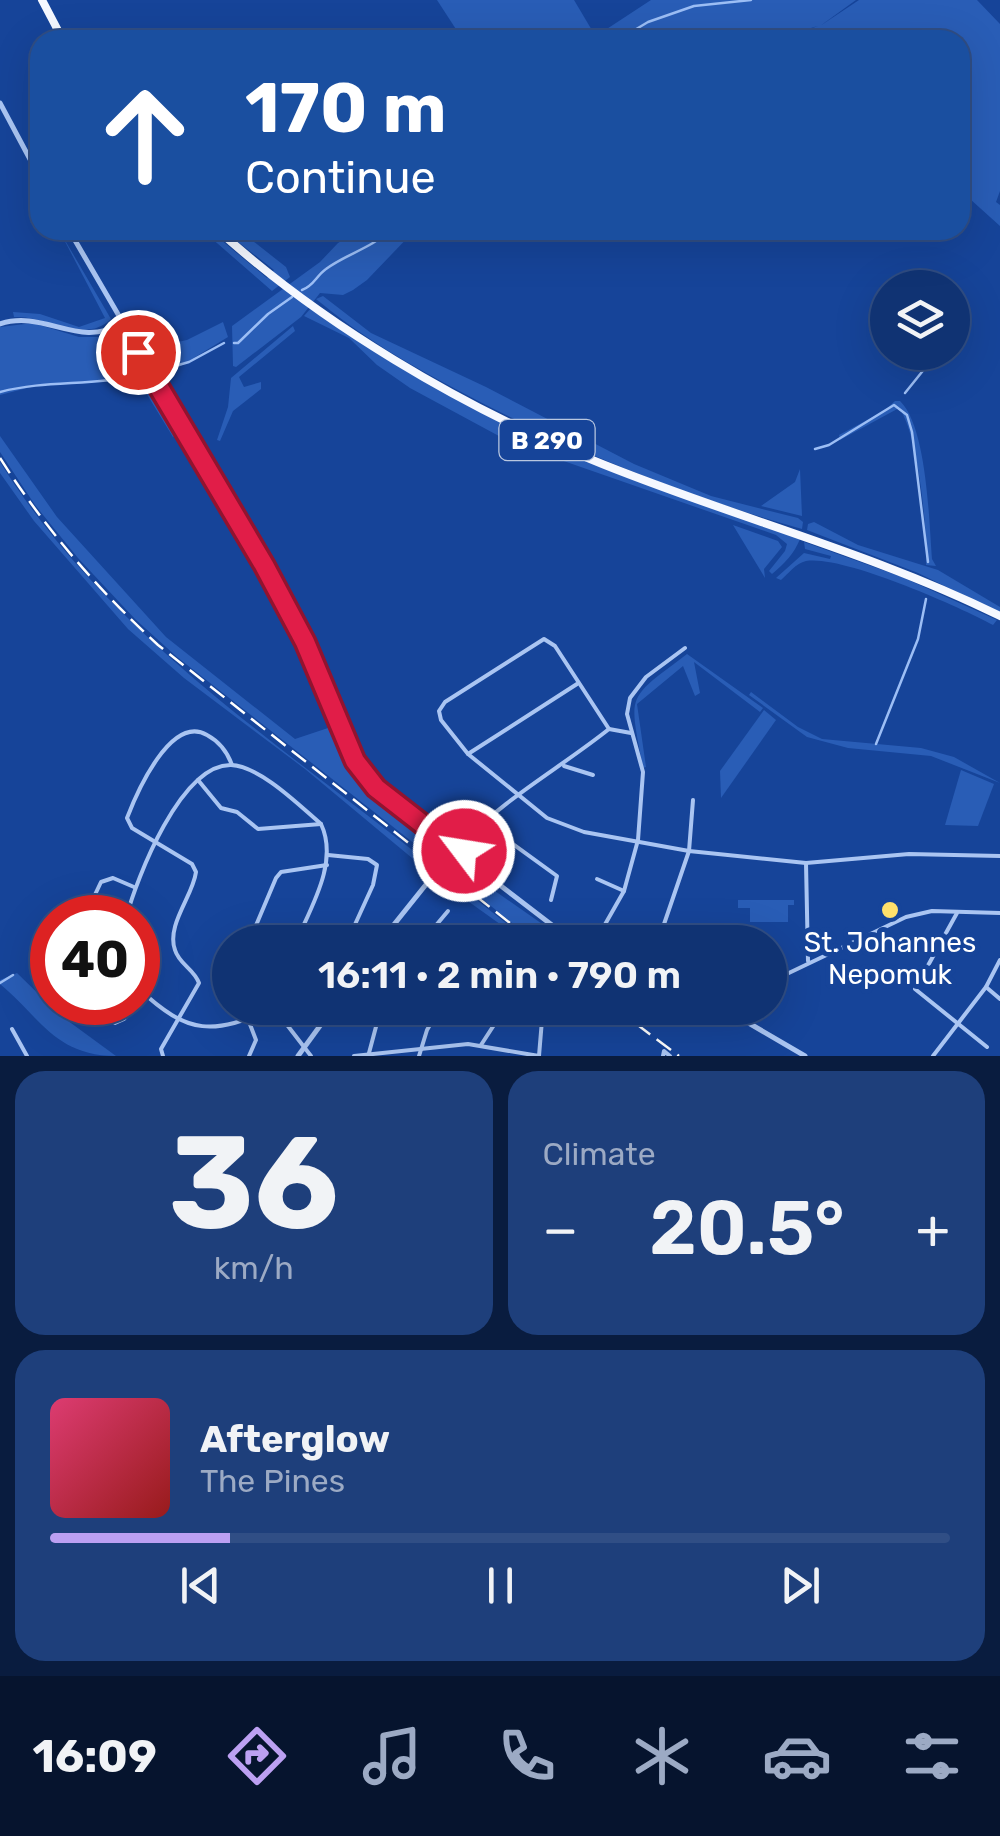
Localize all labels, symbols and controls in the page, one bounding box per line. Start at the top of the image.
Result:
text: 170 m [245,67,447,150]
icon: ahead [80,70,210,200]
text: Continue [245,151,436,204]
map controls [870,270,970,370]
button: layers [870,270,970,370]
pin [96,310,181,395]
icon: arrive [111,325,166,380]
road number: B 290 [500,420,594,460]
position arrow [412,799,516,903]
speed limit sign: 40 [30,895,160,1025]
marker: St. Johannes Nepomuk [879,899,901,921]
place label: St. Johannes Nepomuk [804,926,976,991]
text: 16:11 · 2 min · 790 m [318,952,681,998]
text: 36 [169,1106,339,1261]
text: Climate [543,1135,656,1173]
text: 20.5° [649,1184,845,1273]
text: − [543,1197,578,1262]
text: + [916,1197,950,1262]
text: km/h [214,1249,294,1287]
text: Afterglow [200,1416,390,1462]
text: The Pines [200,1462,345,1500]
icon: previous [173,1558,228,1613]
icon: pause [473,1558,528,1613]
icon: next [773,1558,828,1613]
icon: directions [222,1721,292,1791]
icon: music [357,1721,427,1791]
icon: phone [492,1721,562,1791]
icon: climate [627,1721,697,1791]
icon: car [762,1721,832,1791]
icon: filters [897,1721,967,1791]
text: 16:09 [33,1730,157,1783]

